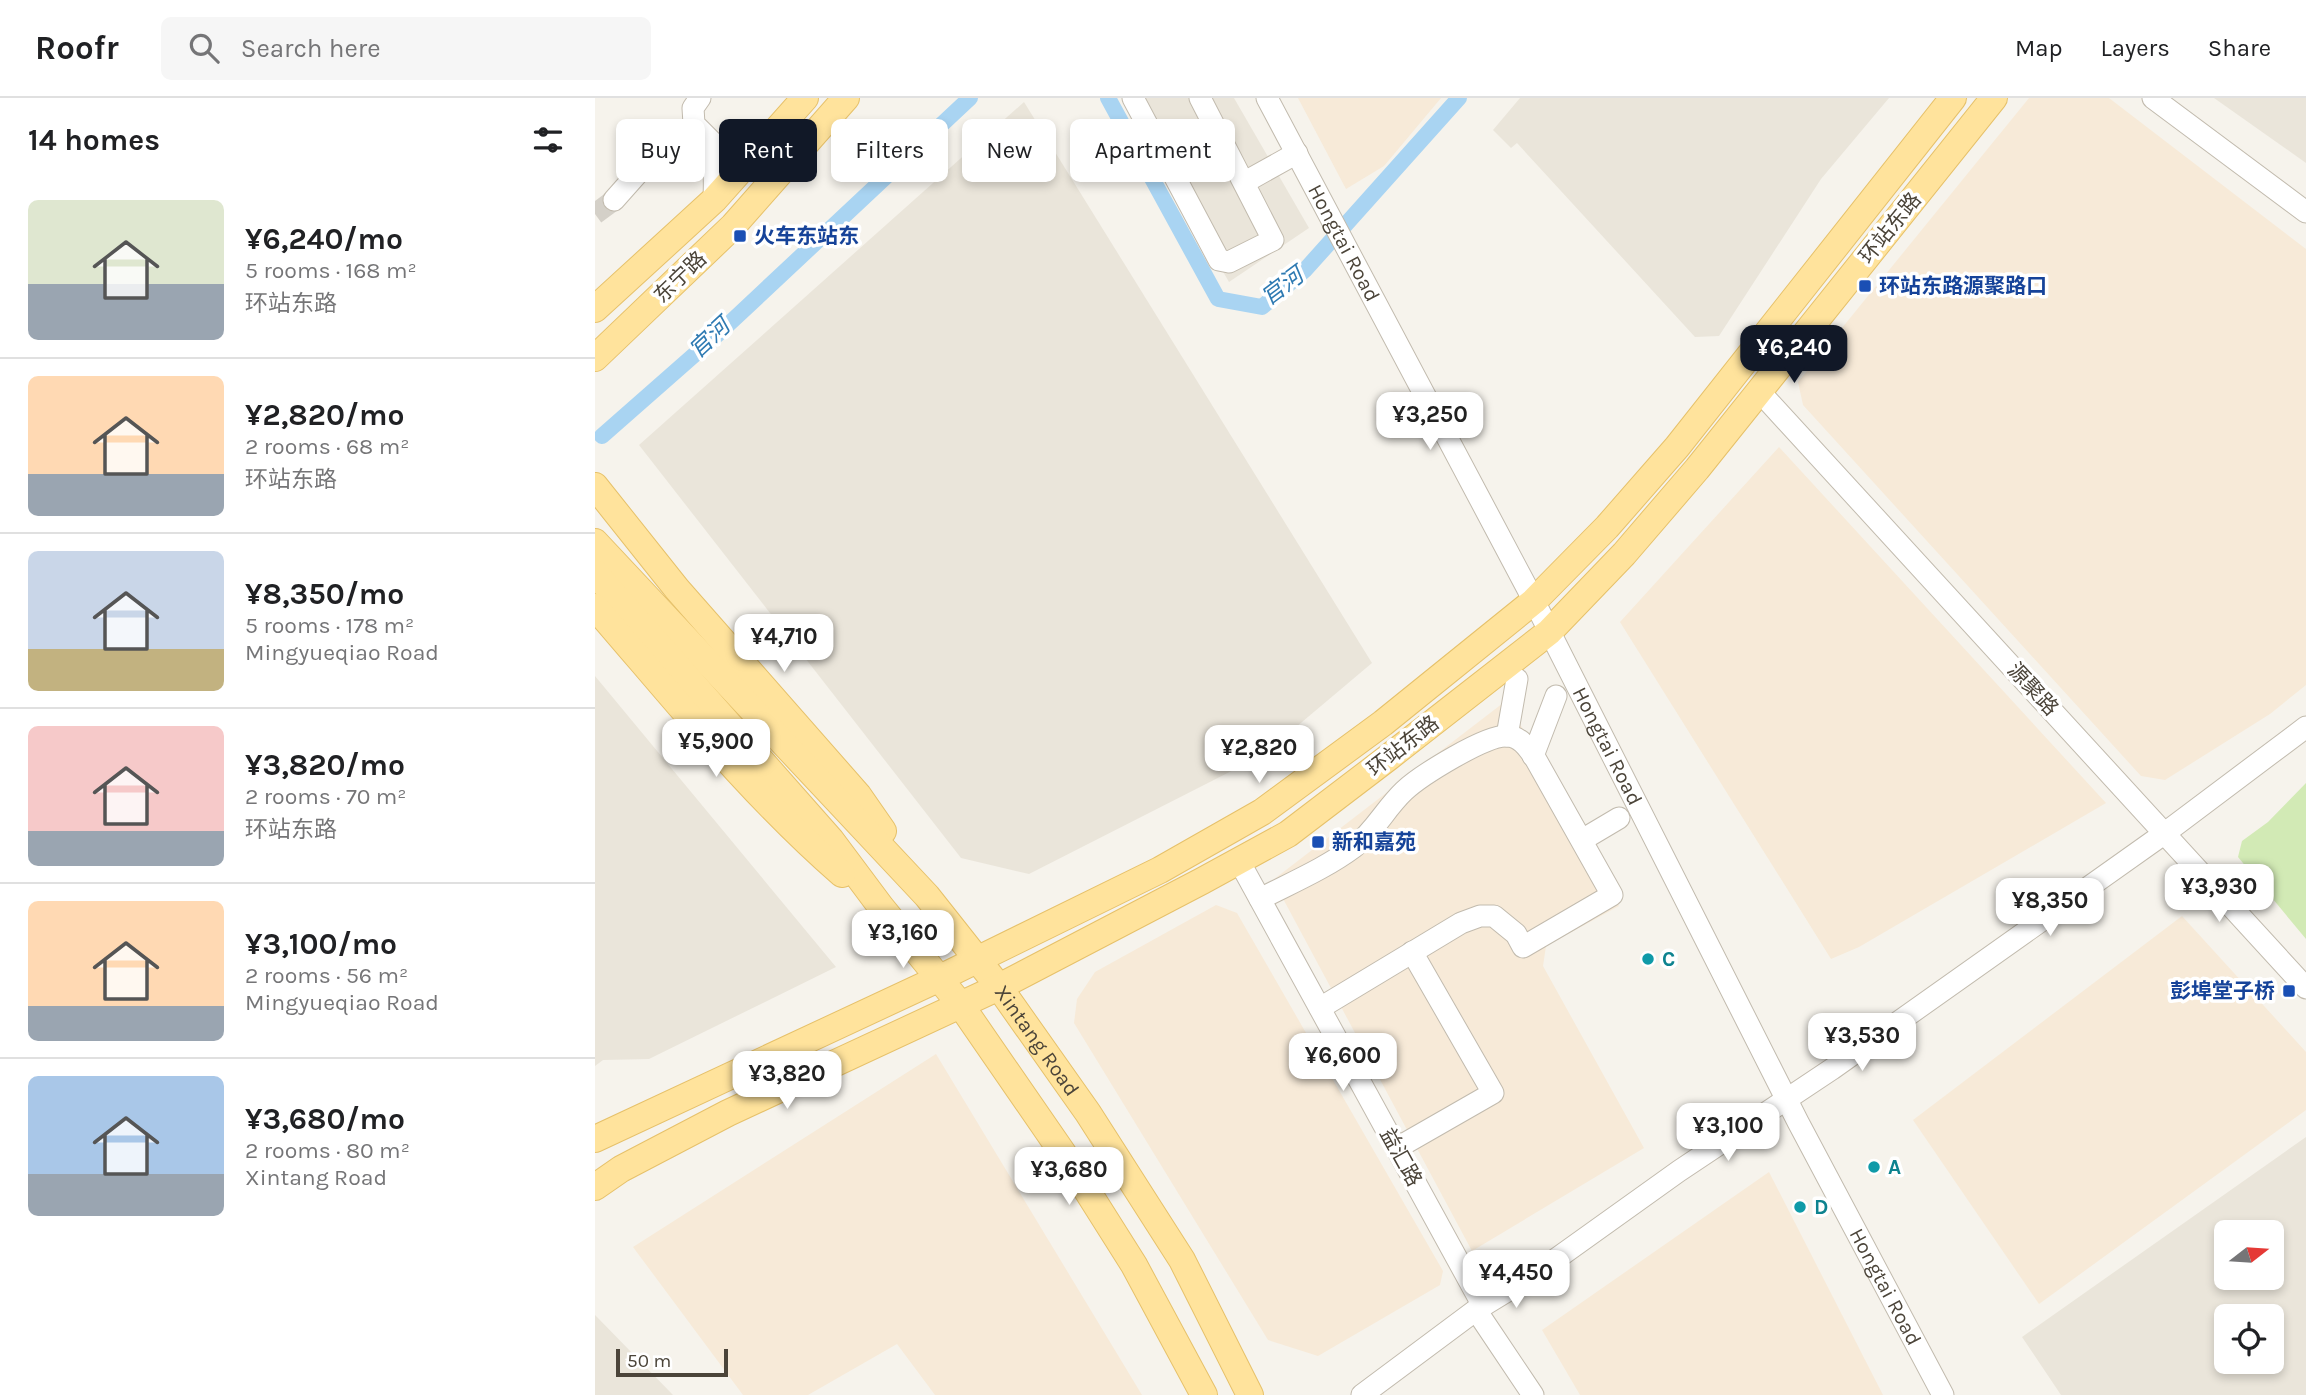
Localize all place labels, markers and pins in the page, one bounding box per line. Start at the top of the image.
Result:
place label: 火车东站东 [754,224,859,248]
marker: 火车东站东 [732,228,748,244]
place label: 环站东路源聚路口 [1879,274,2047,298]
marker: 环站东路源聚路口 [1857,278,1873,294]
pin: ¥6,240 [1737,326,1851,385]
pin: ¥3,250 [1373,392,1487,452]
pin: ¥4,710 [727,614,841,674]
pin: ¥5,900 [659,720,773,779]
pin: ¥2,820 [1202,726,1316,785]
place label: 新和嘉苑 [1332,830,1416,854]
marker: 新和嘉苑 [1310,834,1326,850]
pin: ¥3,930 [2162,864,2276,924]
pin: ¥8,350 [1993,878,2107,938]
pin: ¥3,160 [846,910,960,970]
place label: C [1662,947,1675,971]
marker: C [1640,951,1656,967]
place label: 彭埠堂子桥 [2170,979,2275,1003]
marker: 彭埠堂子桥 [2281,983,2297,999]
pin: ¥3,530 [1805,1014,1919,1073]
pin: ¥6,600 [1286,1034,1400,1093]
pin: ¥3,820 [730,1052,844,1111]
pin: ¥3,100 [1671,1104,1785,1163]
pin: ¥3,680 [1012,1148,1126,1207]
place label: A [1888,1155,1901,1179]
marker: A [1866,1159,1882,1175]
place label: D [1814,1195,1828,1219]
marker: D [1792,1199,1808,1215]
pin: ¥4,450 [1459,1250,1573,1310]

